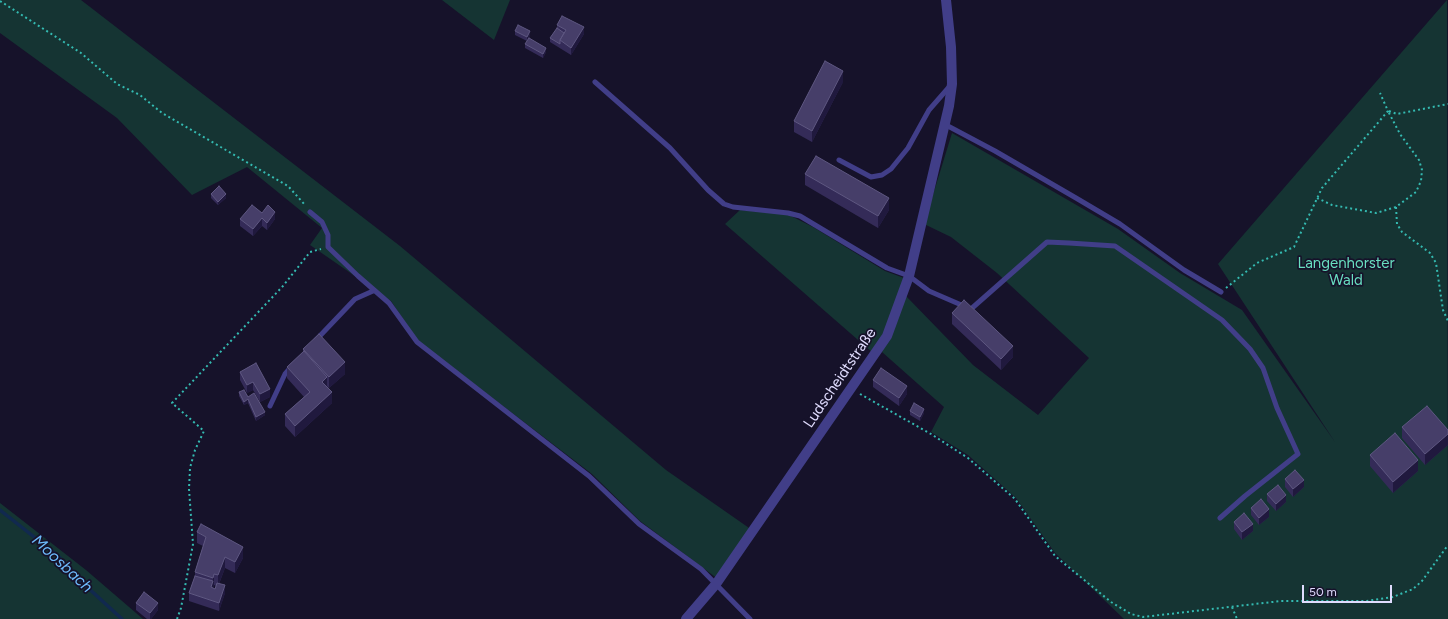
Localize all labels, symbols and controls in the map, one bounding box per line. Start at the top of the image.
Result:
park label: Langenhorster Wald [1297,255,1395,290]
street label: Ludscheidtstraße [800,325,880,431]
water label: Moosbach [28,531,96,597]
scale bar [1304,577,1394,603]
text: 50 m [1309,585,1337,599]

